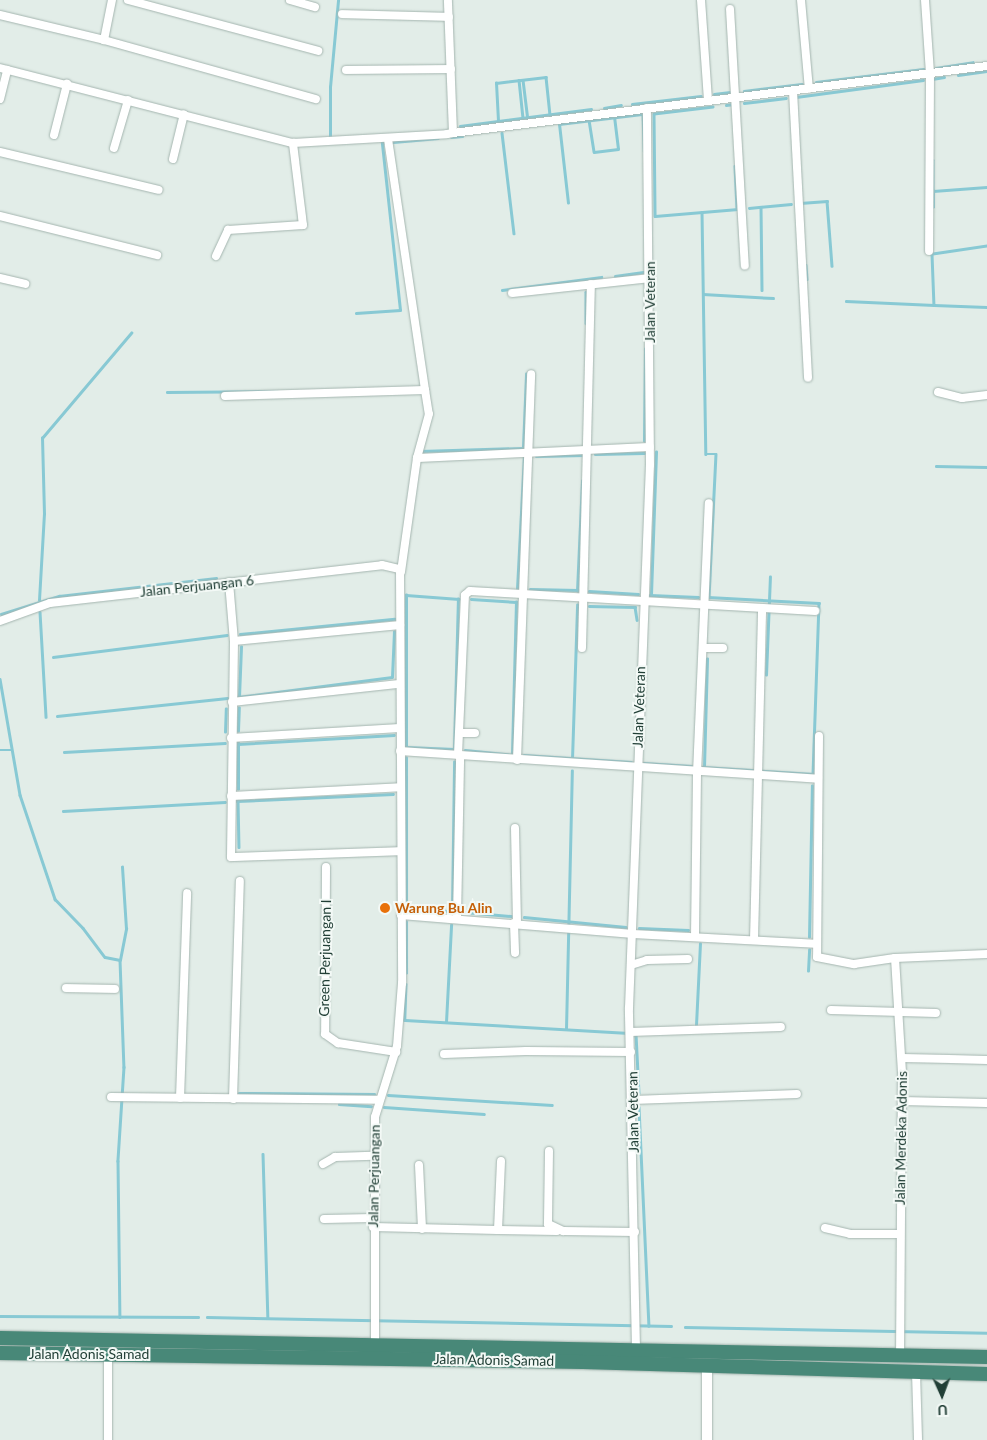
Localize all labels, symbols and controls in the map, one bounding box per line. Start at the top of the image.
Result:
street label: Jalan Veteran [642,261,658,343]
street label: Jalan Perjuangan 6 [139,572,255,600]
street label: Jalan Veteran [629,666,649,748]
street label: Green Perjuangan I [316,899,334,1017]
place label: Warung Bu Alin [395,900,493,916]
marker: Warung Bu Alin [379,902,391,914]
street label: Jalan Veteran [624,1071,642,1153]
street label: Jalan Merdeka Adonis [891,1071,911,1205]
street label: Jalan Perjuangan [365,1124,383,1228]
street label: Jalan Adonis Samad [29,1346,149,1362]
street label: Jalan Adonis Samad [433,1351,555,1369]
north arrow [917,1370,967,1420]
text: U [937,1402,948,1419]

